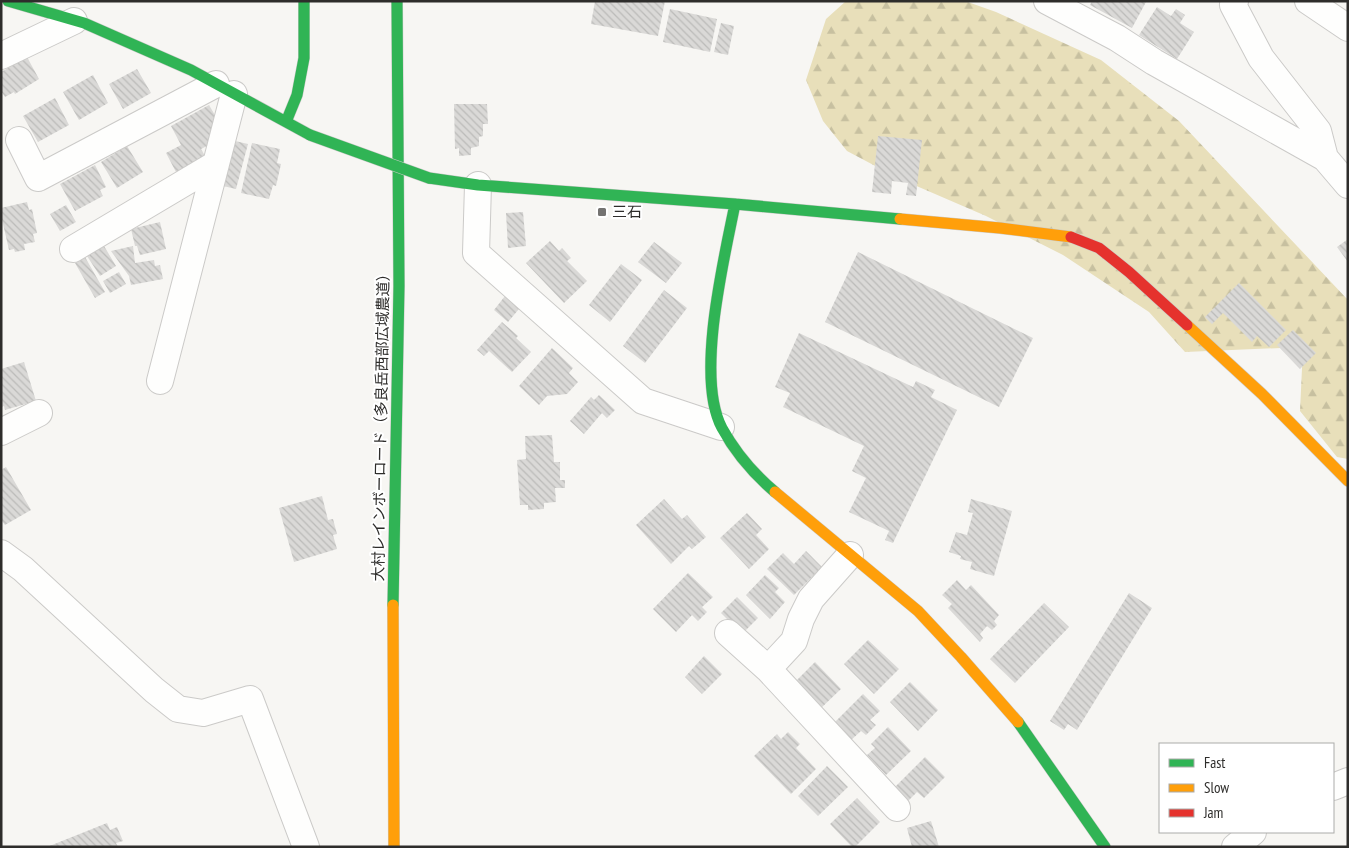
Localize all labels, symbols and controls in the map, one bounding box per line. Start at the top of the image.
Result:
place label: 三石 [612,202,642,221]
marker: 三石 [596,206,608,218]
street label: 大村レインボーロード（多良岳西部広域農道） [368,266,393,582]
legend [1159,743,1334,833]
text: Fast [1204,753,1225,772]
text: Slow [1204,778,1229,797]
text: Jam [1203,803,1223,822]

